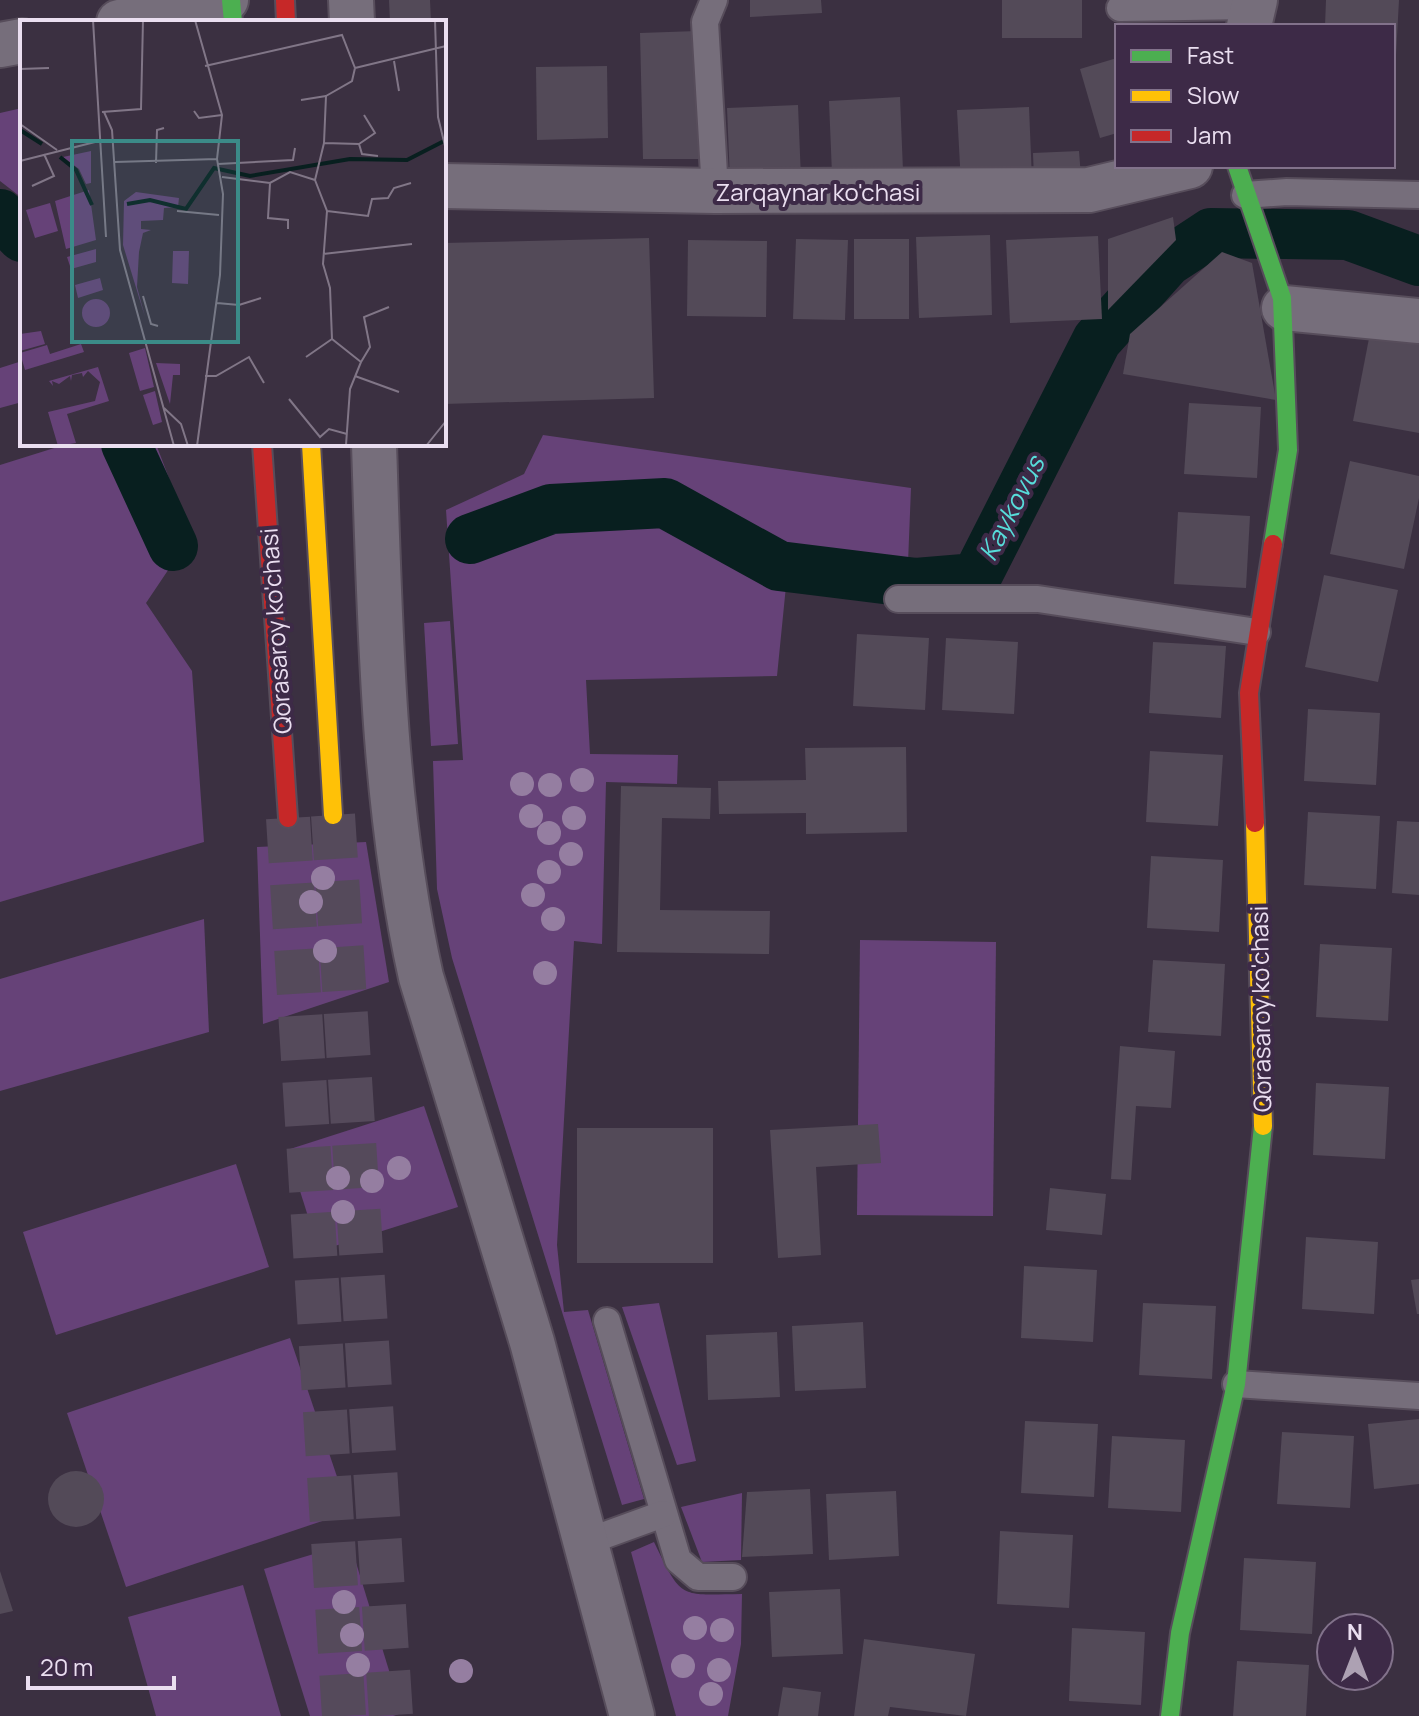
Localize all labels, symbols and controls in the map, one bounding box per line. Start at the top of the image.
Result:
inset map [20,20,446,446]
legend [1115,24,1395,168]
text: Fast [1187,38,1234,71]
text: Slow [1187,78,1240,111]
text: Jam [1187,118,1232,151]
street label: Zarqaynar ko'chasi [716,175,920,208]
water label: Kaykovus [969,448,1054,566]
street label: Qorasaroy ko'chasi [251,527,299,735]
street label: Qorasaroy ko'chasi [1242,906,1278,1112]
north arrow [1315,1612,1395,1692]
text: N [1347,1617,1363,1647]
scale bar [28,1640,174,1690]
text: 20 m [40,1650,93,1683]

